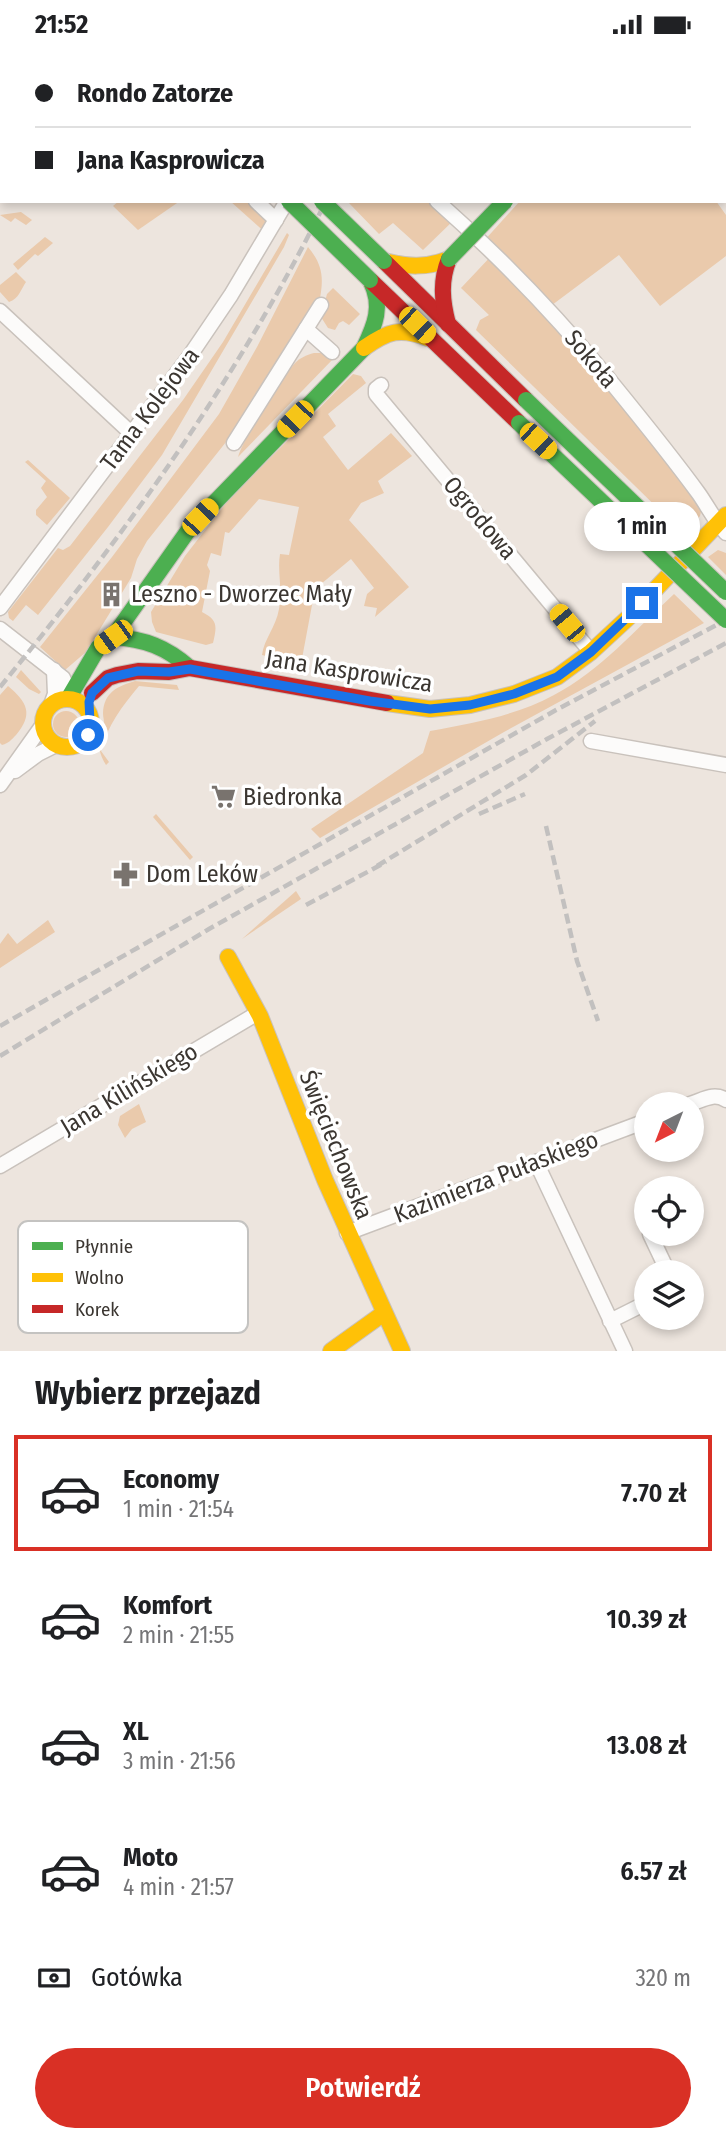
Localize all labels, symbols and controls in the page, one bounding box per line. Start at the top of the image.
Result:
text: 21:52 [35,9,88,40]
text: Rondo Zatorze [77,78,233,109]
text: Jana Kasprowicza [77,145,265,176]
car [395,303,440,347]
street label: Sokoła [559,324,623,394]
street label: Tama Kolejowa [95,342,205,476]
car [273,397,318,441]
car [516,419,561,463]
street label: Ogrodowa [437,471,523,565]
car [178,494,223,540]
callout: 1 min [584,501,700,551]
text: 1 min [617,512,667,540]
building icon: Leszno - Dworzec Mały [97,580,125,608]
place label: Leszno - Dworzec Mały [131,580,352,608]
route end [626,587,658,619]
car [546,600,589,646]
car [90,616,137,658]
street label: Jana Kasprowicza [263,644,435,698]
route start [72,719,104,751]
supermarket icon: Biedronka [209,783,237,811]
place label: Biedronka [243,783,342,811]
pharmacy icon: Dom Leków [112,860,140,888]
place label: Dom Leków [146,860,258,888]
street label: Jana Kilińskiego [55,1037,203,1141]
street label: Święciechowska [293,1066,379,1223]
north arrow [634,1092,704,1162]
map controls [634,1092,704,1330]
street label: Kazimierza Pułaskiego [390,1125,602,1229]
button: locate [634,1176,704,1246]
legend [18,1221,248,1333]
text: Płynnie [75,1235,133,1258]
button: layers [634,1260,704,1330]
text: Wolno [75,1266,124,1289]
text: Korek [75,1298,119,1321]
text: Wybierz przejazd [35,1374,261,1412]
icon: car [39,1462,102,1525]
text: Economy [123,1464,219,1495]
text: 7.70 zł [621,1478,687,1509]
text: 1 min · 21:54 [123,1495,234,1523]
icon: car [39,1588,102,1651]
text: Komfort [123,1590,212,1621]
text: 10.39 zł [606,1604,687,1635]
text: 2 min · 21:55 [123,1621,234,1649]
icon: car [39,1714,102,1777]
text: XL [123,1716,149,1747]
text: 13.08 zł [606,1730,687,1761]
text: 3 min · 21:56 [123,1747,236,1775]
icon: car [39,1840,102,1903]
text: Moto [123,1842,178,1873]
text: 6.57 zł [620,1856,687,1887]
text: 4 min · 21:57 [123,1873,234,1901]
icon: cash [35,1959,73,1997]
text: Gotówka [91,1962,183,1993]
text: 320 m [636,1964,691,1992]
button: Potwierdź [35,2048,691,2128]

